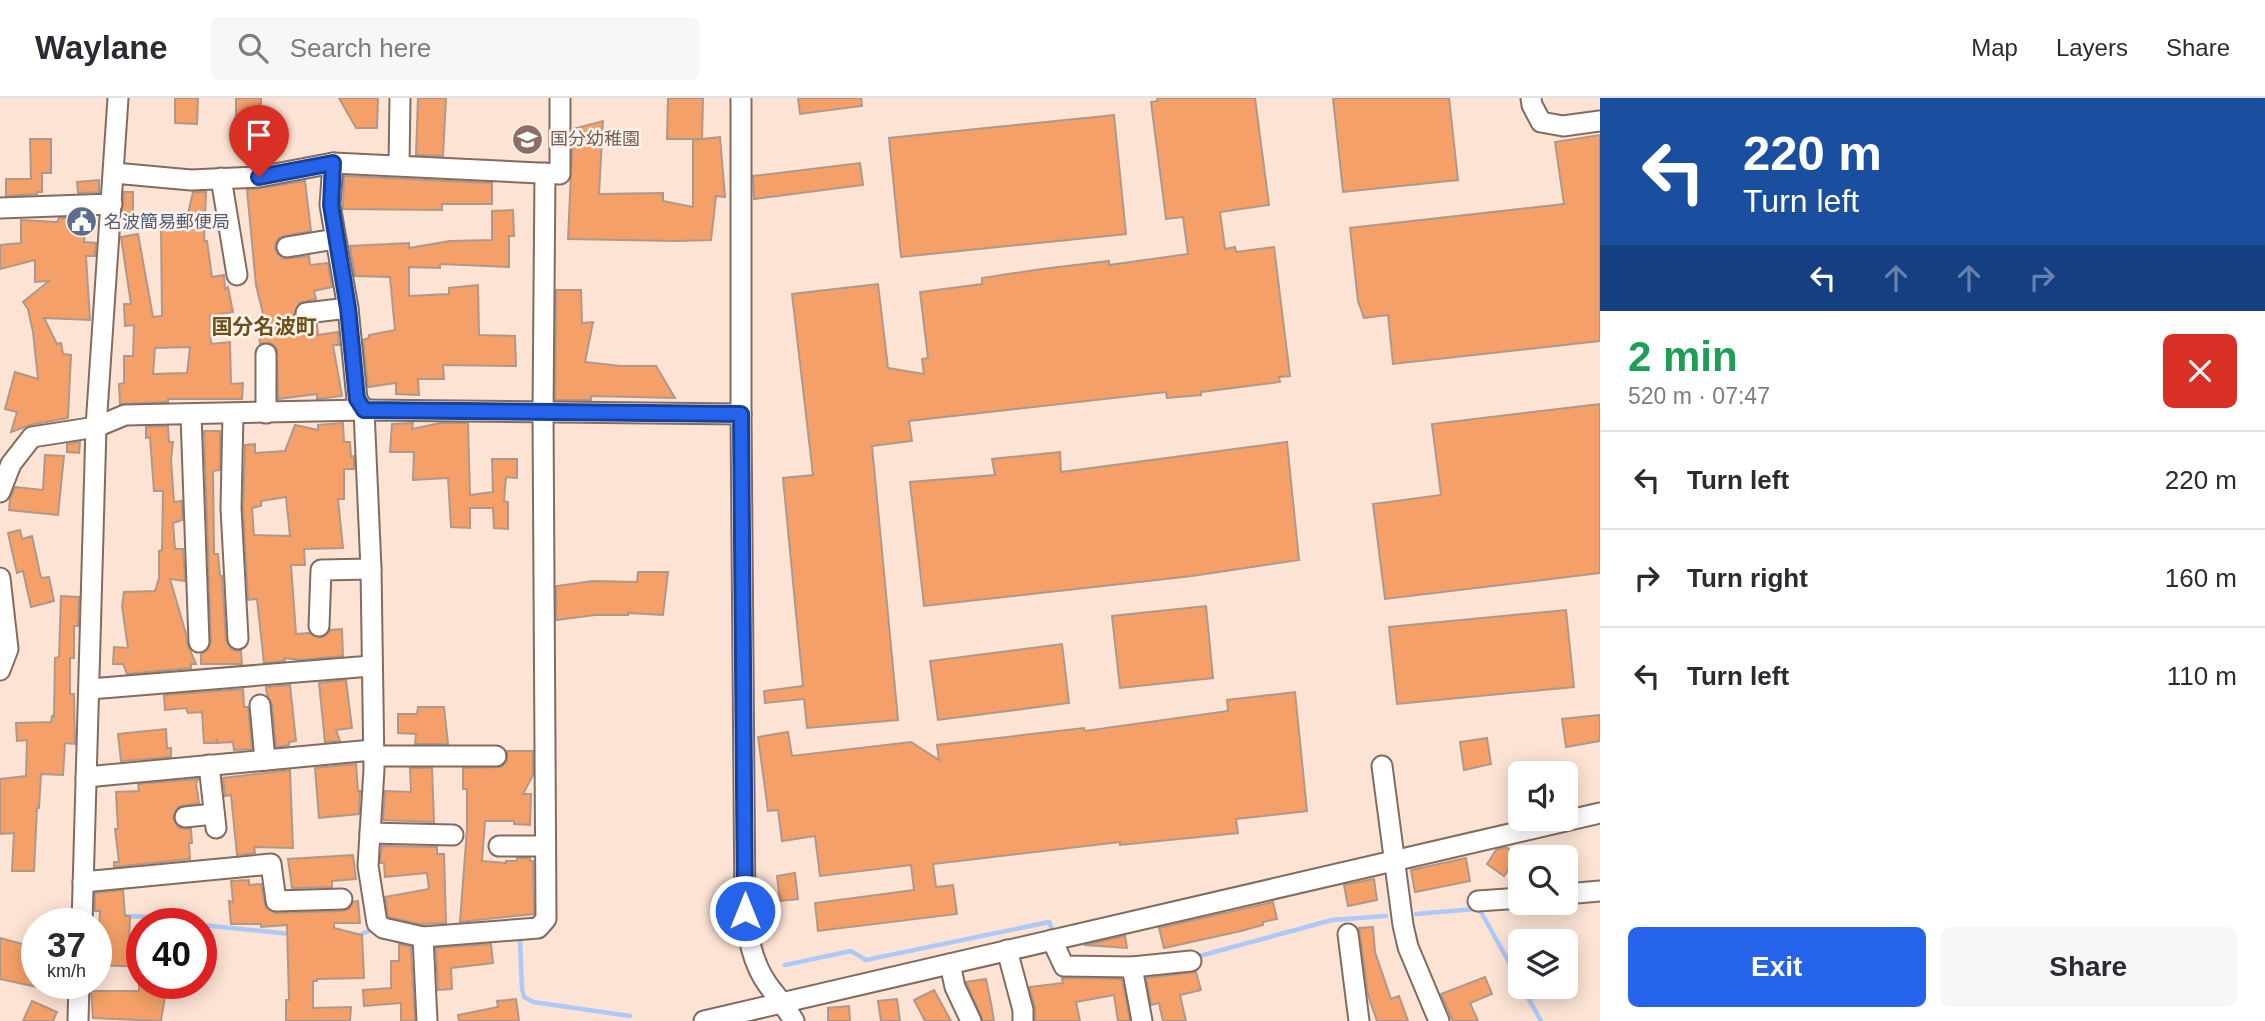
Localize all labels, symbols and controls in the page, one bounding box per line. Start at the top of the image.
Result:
search box [210,17,700,80]
text: Waylane [35,29,168,66]
icon: search [234,29,272,67]
text: Search here [290,33,431,63]
text: Map [1971,34,2018,61]
text: Layers [2056,34,2128,61]
text: Share [2166,34,2230,61]
pin [229,105,289,177]
icon: arrive [240,116,278,154]
school or university icon: 国分幼稚園 [510,122,544,156]
icon: left [1628,126,1719,217]
text: 220 m [1743,126,1882,180]
place label: 国分幼稚園 [550,129,640,149]
text: Turn left [1743,183,1859,219]
public building icon: 名波簡易郵便局 [64,205,98,239]
place label: 名波簡易郵便局 [104,212,230,232]
icon: left [1804,259,1842,297]
icon: ahead [1877,259,1915,297]
icon: ahead [1950,259,1988,297]
icon: right [2023,259,2061,297]
district label: 国分名波町 [212,315,317,338]
text: 2 min [1628,333,1738,380]
button: close [2163,334,2237,408]
text: 520 m · 07:47 [1628,383,1770,409]
icon: left [1628,461,1666,499]
text: Turn left [1687,465,1789,495]
text: 220 m [2165,465,2237,495]
icon: right [1628,559,1666,597]
text: Turn right [1687,563,1808,593]
text: 160 m [2165,563,2237,593]
icon: left [1628,657,1666,695]
text: Turn left [1687,661,1789,691]
text: 110 m [2167,661,2237,691]
map controls [1508,761,1578,999]
button: sound [1508,761,1578,831]
button: search [1508,845,1578,915]
position arrow [708,874,782,948]
speed limit sign: 40 [126,908,217,999]
text: 37 [47,925,86,964]
button: Exit [1628,927,1926,1007]
button: Share [1940,927,2237,1007]
button: layers [1508,929,1578,999]
text: km/h [47,961,86,981]

